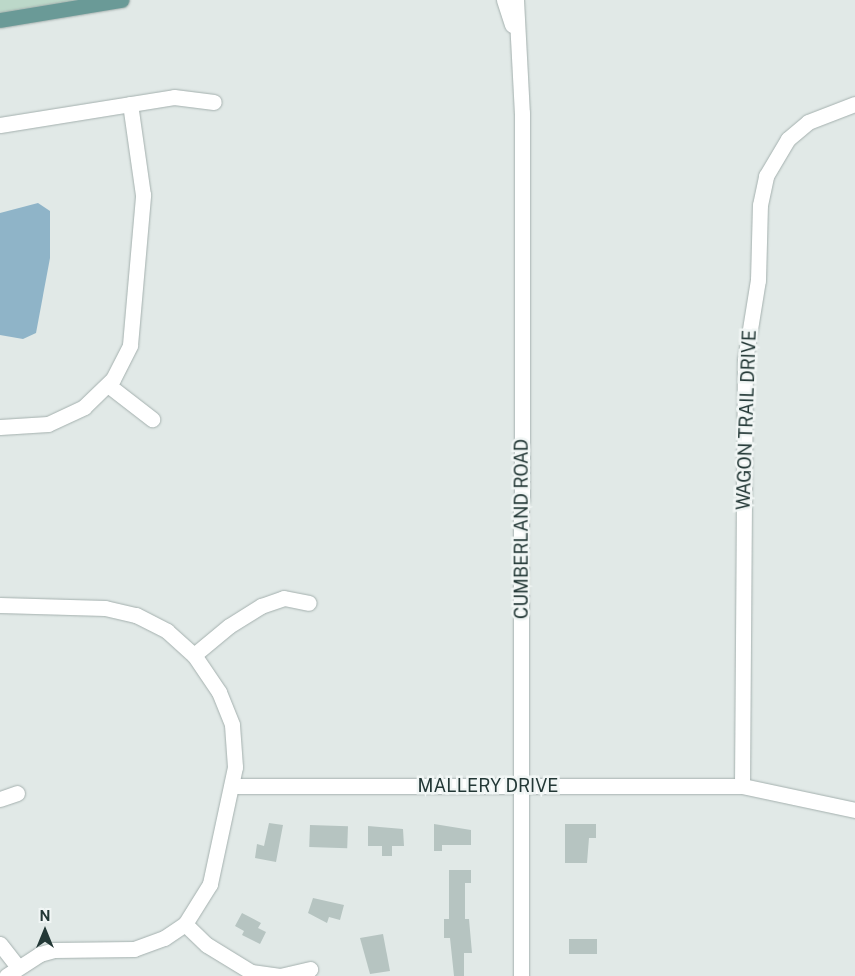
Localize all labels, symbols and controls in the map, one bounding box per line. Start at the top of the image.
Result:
street label: WAGON TRAIL DRIVE [733,330,761,510]
street label: CUMBERLAND ROAD [511,439,533,619]
street label: MALLERY DRIVE [417,775,559,797]
north arrow [20,906,70,956]
text: N [40,908,50,924]

